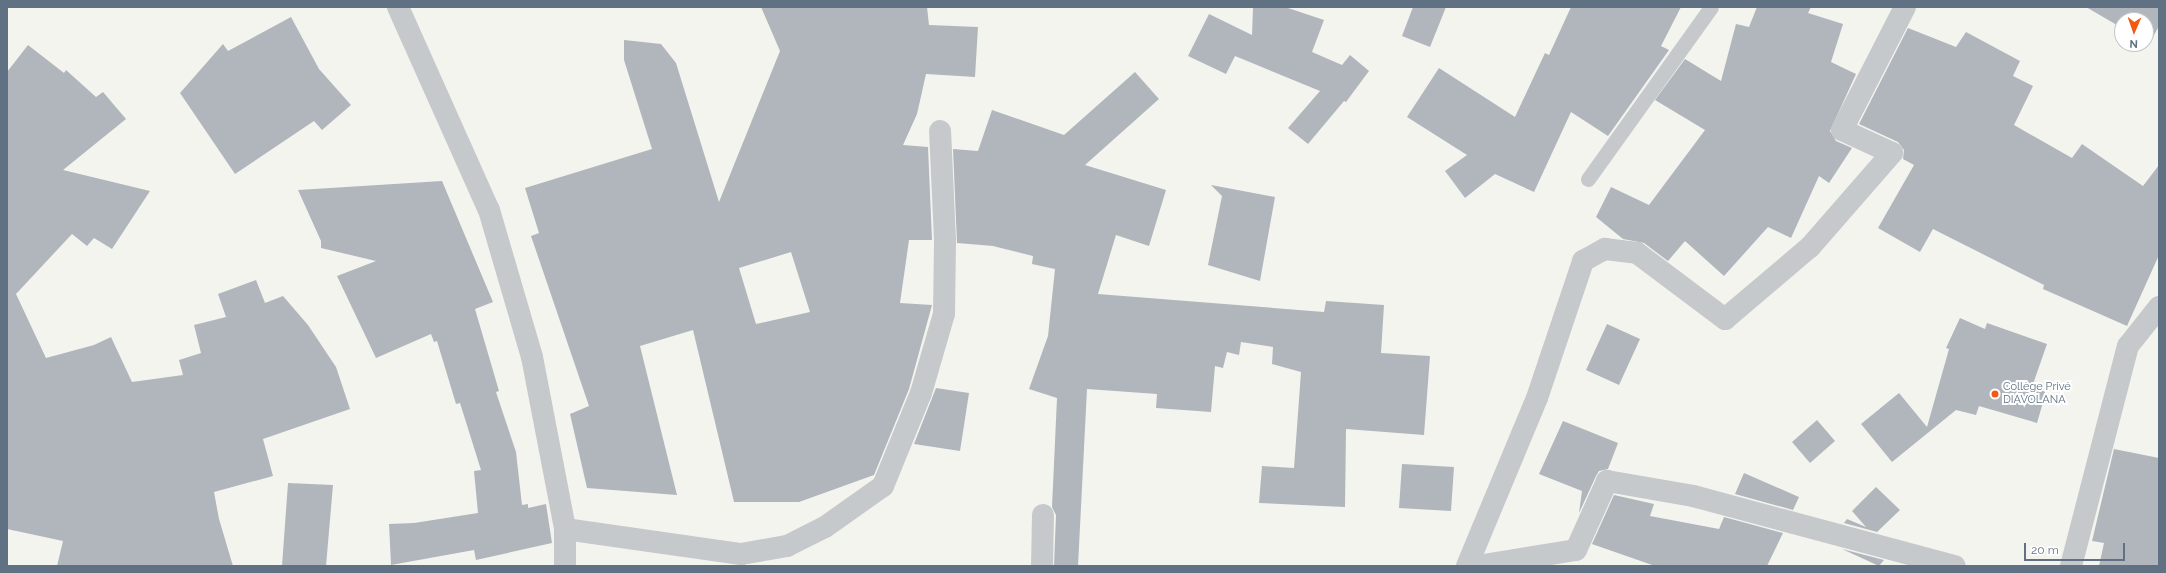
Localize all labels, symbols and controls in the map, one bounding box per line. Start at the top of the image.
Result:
north arrow [2114,12,2154,52]
text: N [2129,37,2138,50]
place label: Collège Privé DIAVOLANA [2003,381,2071,407]
marker: Collège Privé DIAVOLANA [1990,389,2000,399]
scale bar [2026,535,2127,561]
text: 20 m [2031,543,2059,557]

